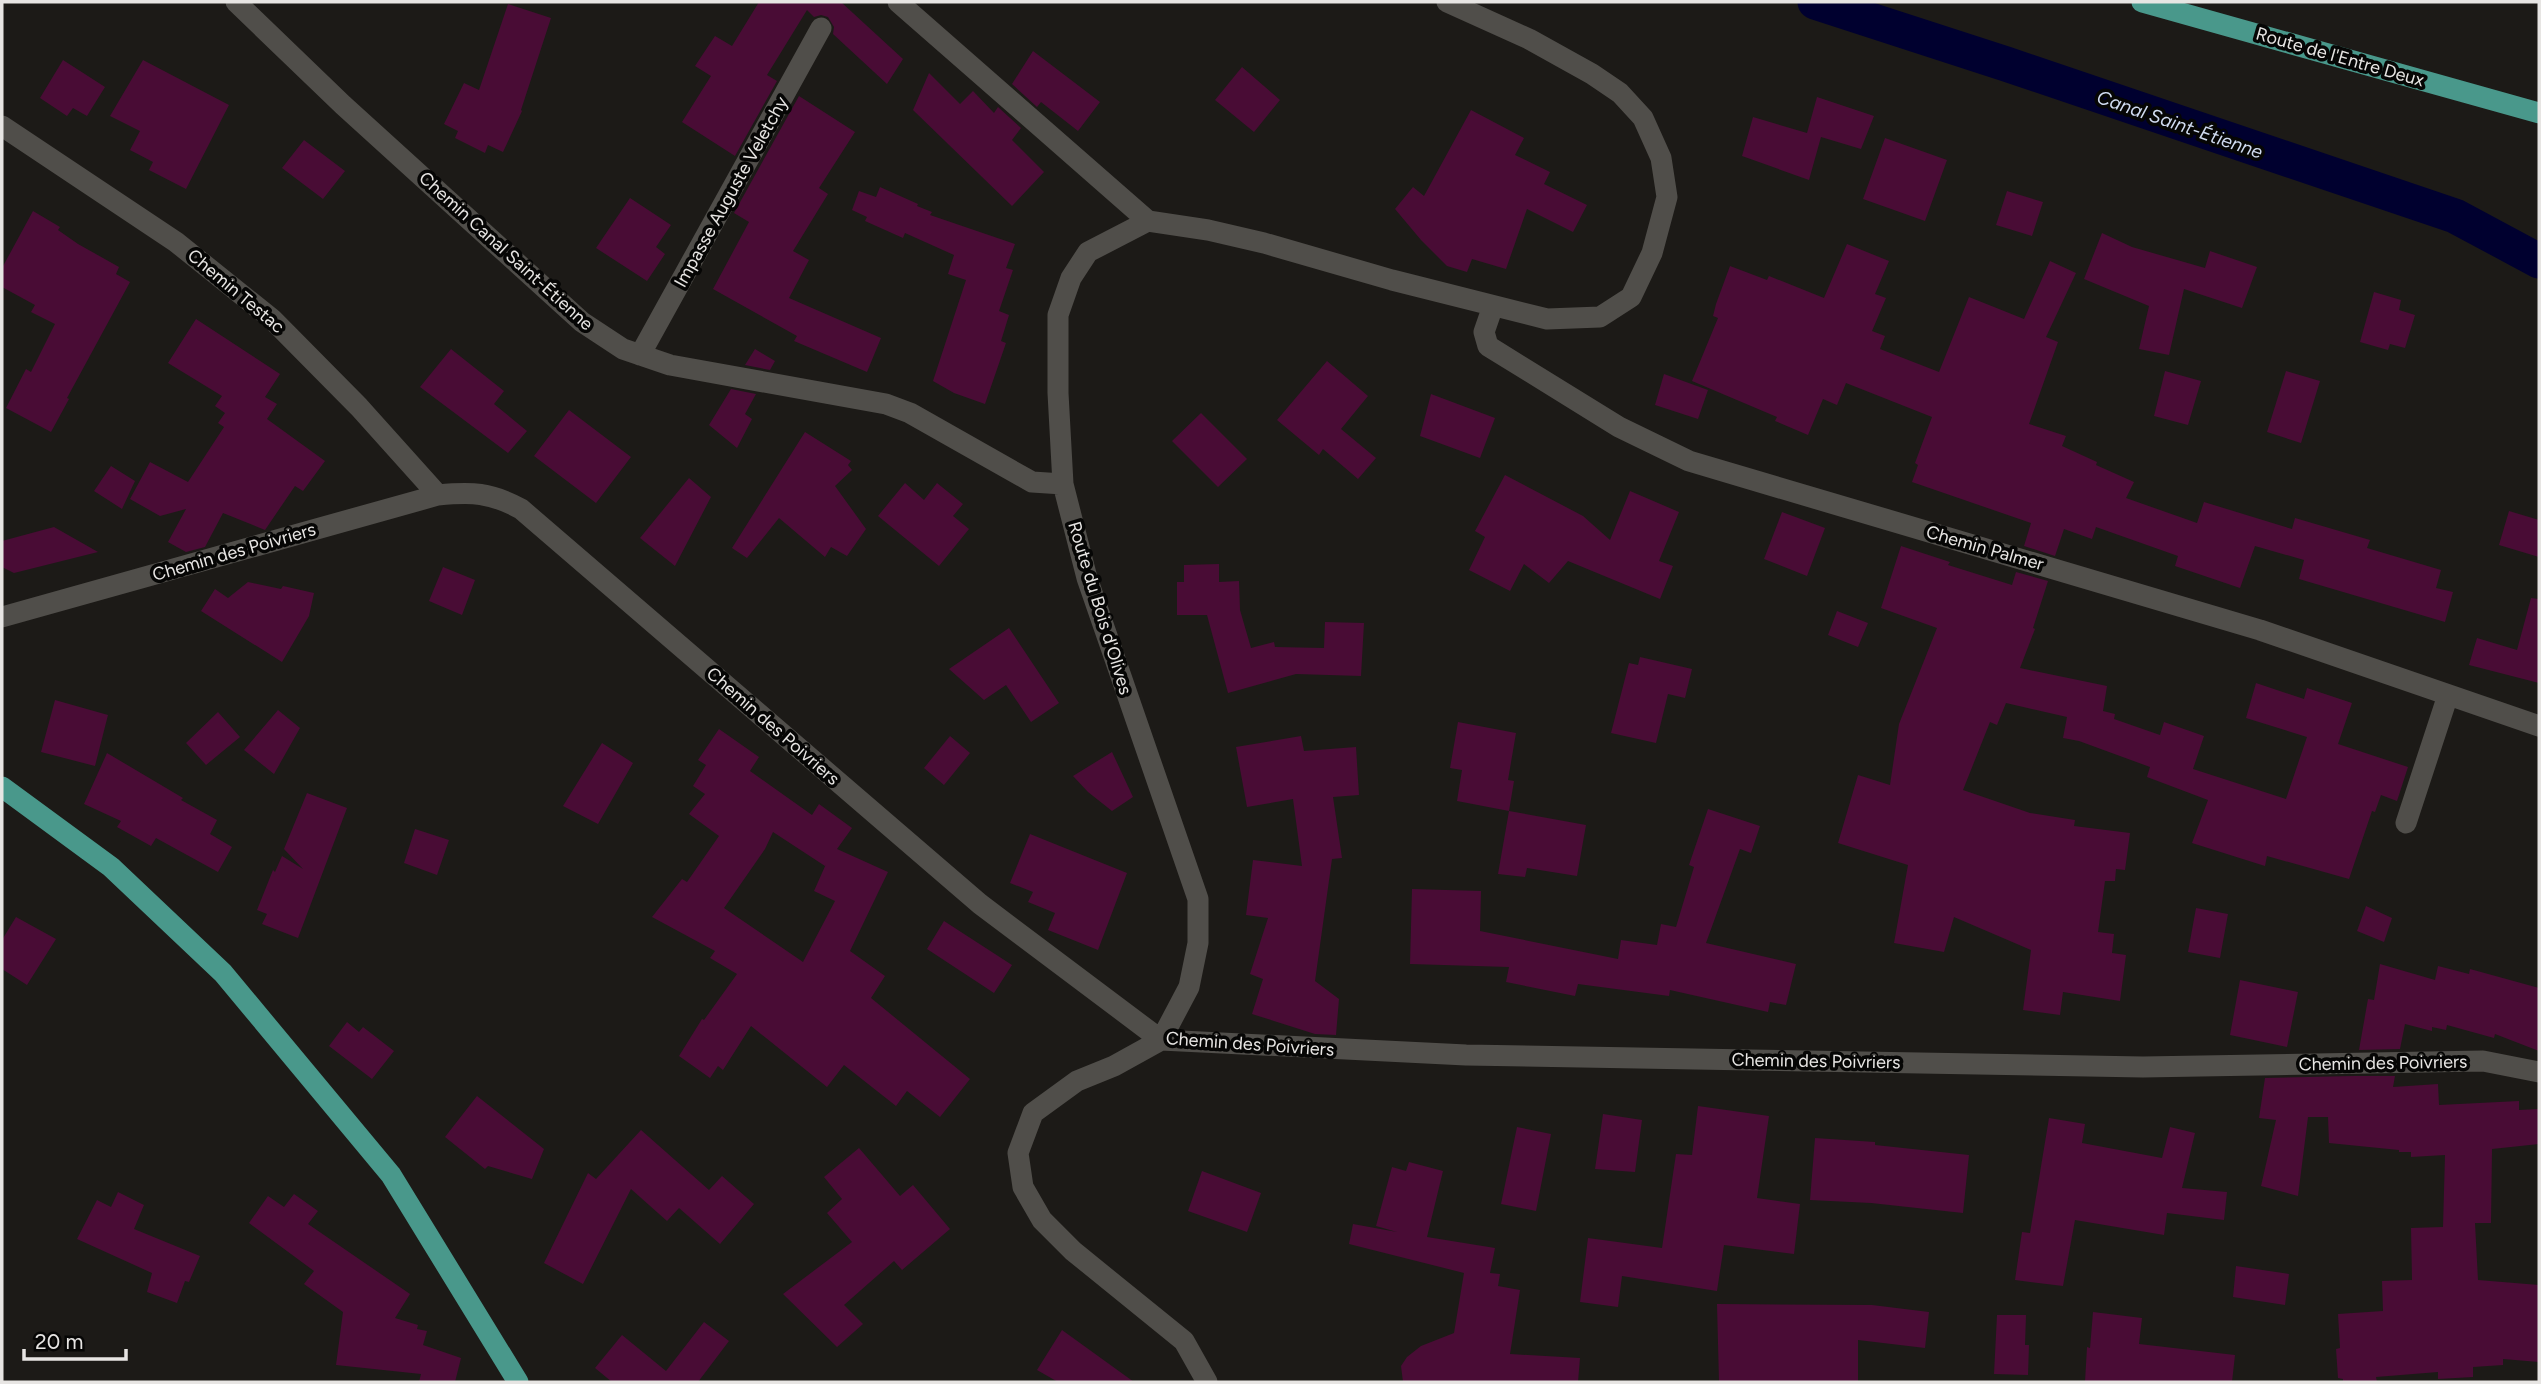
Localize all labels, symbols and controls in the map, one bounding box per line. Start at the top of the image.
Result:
street label: Route de l'Entre Deux [2253,22,2427,92]
water label: Canal Saint-Étienne [2094,85,2266,164]
street label: Impasse Auguste Veletchy [669,92,793,291]
street label: Chemin Canal Saint-Étienne [414,167,598,335]
street label: Chemin Testac [183,244,289,338]
street label: Chemin des Poivriers [150,518,318,586]
street label: Route du Bois d'Olives [1063,519,1137,697]
street label: Chemin Palmer [1924,521,2046,575]
street label: Chemin des Poivriers [702,662,844,790]
street label: Chemin des Poivriers [1165,1027,1335,1061]
street label: Chemin des Poivriers [1731,1049,1901,1073]
street label: Chemin des Poivriers [2298,1051,2468,1075]
scale bar [24,1318,126,1362]
text: 20 m [35,1329,83,1354]

